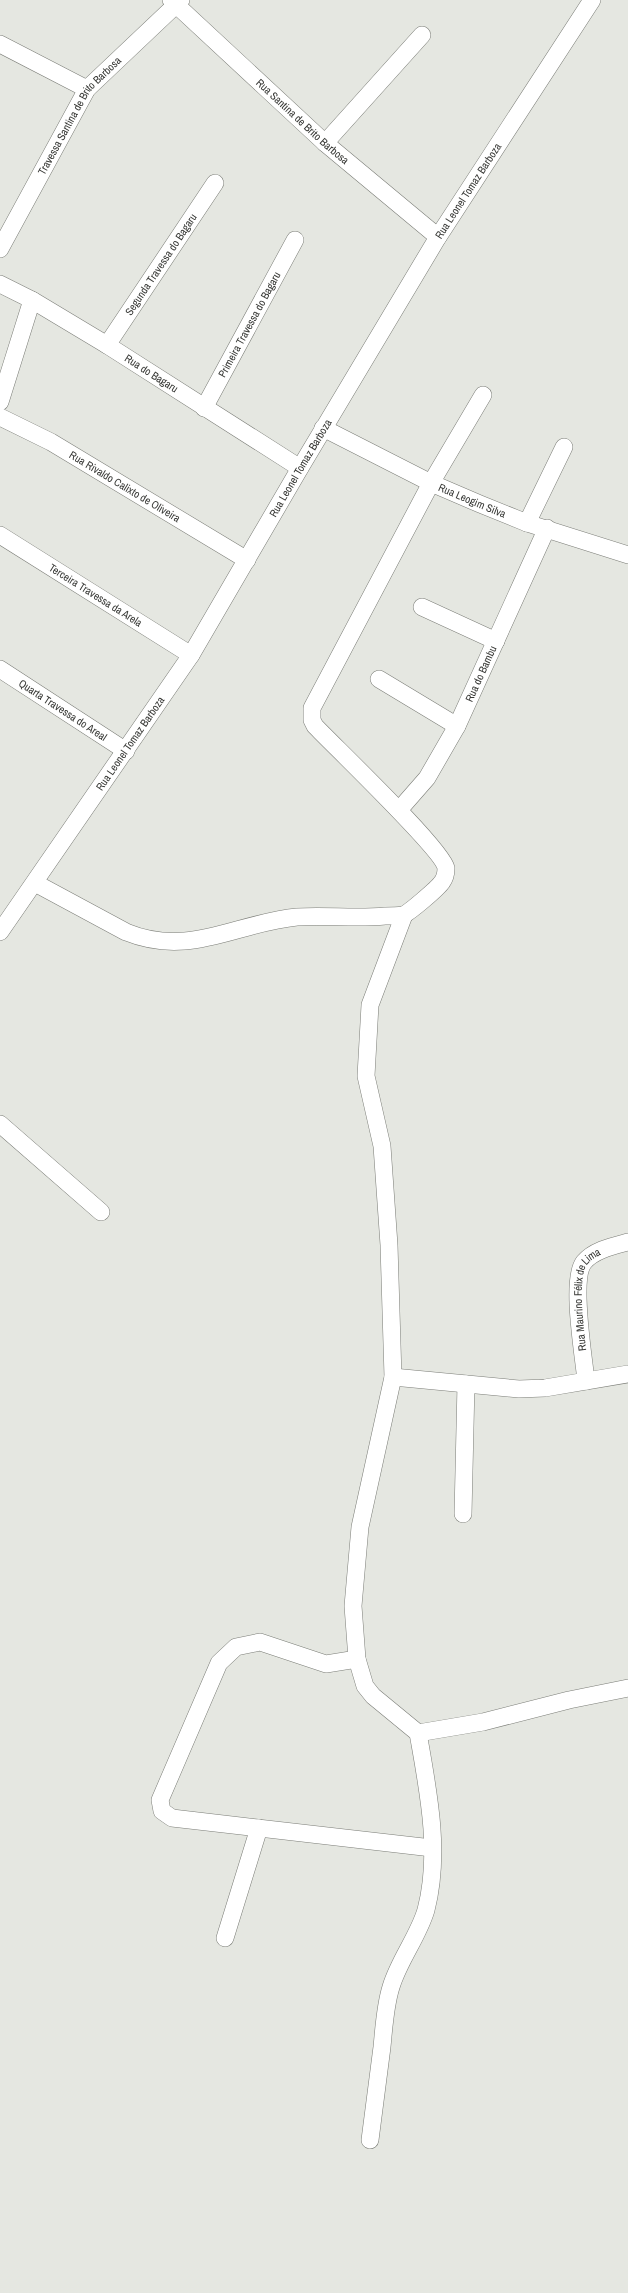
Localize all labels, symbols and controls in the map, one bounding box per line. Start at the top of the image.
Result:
street label: Travessa Santina de Brito Barbosa [35,53,124,177]
street label: Rua Santina de Brito Barbosa [253,76,352,167]
street label: Rua Leonel Tomaz Barboza [432,140,504,241]
street label: Segunda Travessa do Bagaru [122,211,200,318]
street label: Primeira Travessa do Bagaru [215,269,284,380]
street label: Rua do Bagaru [122,351,181,396]
street label: Rua Leonel Tomaz Barboza [266,417,335,520]
street label: Rua Rivaldo Calixto de Oliveira [67,448,183,525]
street label: Rua Leogim Silva [436,480,508,521]
street label: Terceira Travessa da Arela [46,561,145,630]
street label: Rua do Bambu [462,643,500,704]
street label: Quarta Travessa do Areal [16,676,110,744]
street label: Rua Leonel Tomaz Barboza [93,694,167,793]
street label: Rua Maurino Félix de Lima [571,1245,603,1352]

